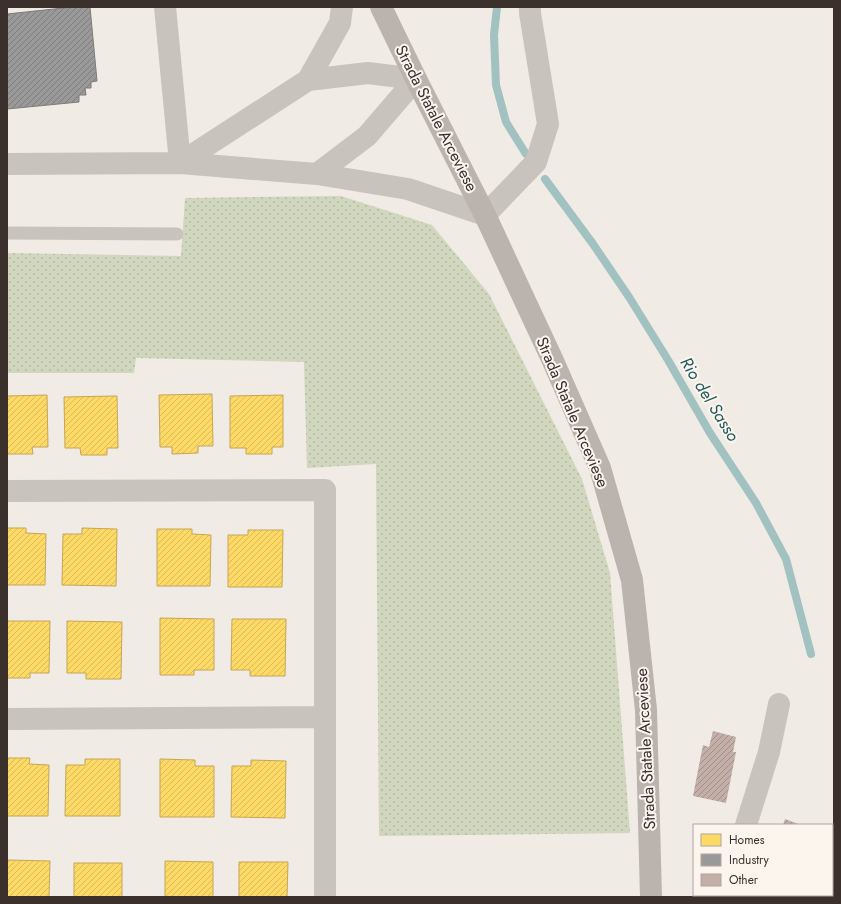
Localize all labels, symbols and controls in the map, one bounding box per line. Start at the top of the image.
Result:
street label: Strada Statale Arceviese [390,41,483,195]
street label: Strada Statale Arceviese [530,333,615,491]
water label: Rio del Sasso [675,352,745,446]
street label: Strada Statale Arceviese [630,668,661,830]
legend [693,824,833,896]
text: Homes [729,831,765,849]
text: Industry [729,851,770,869]
text: Other [729,871,759,889]

